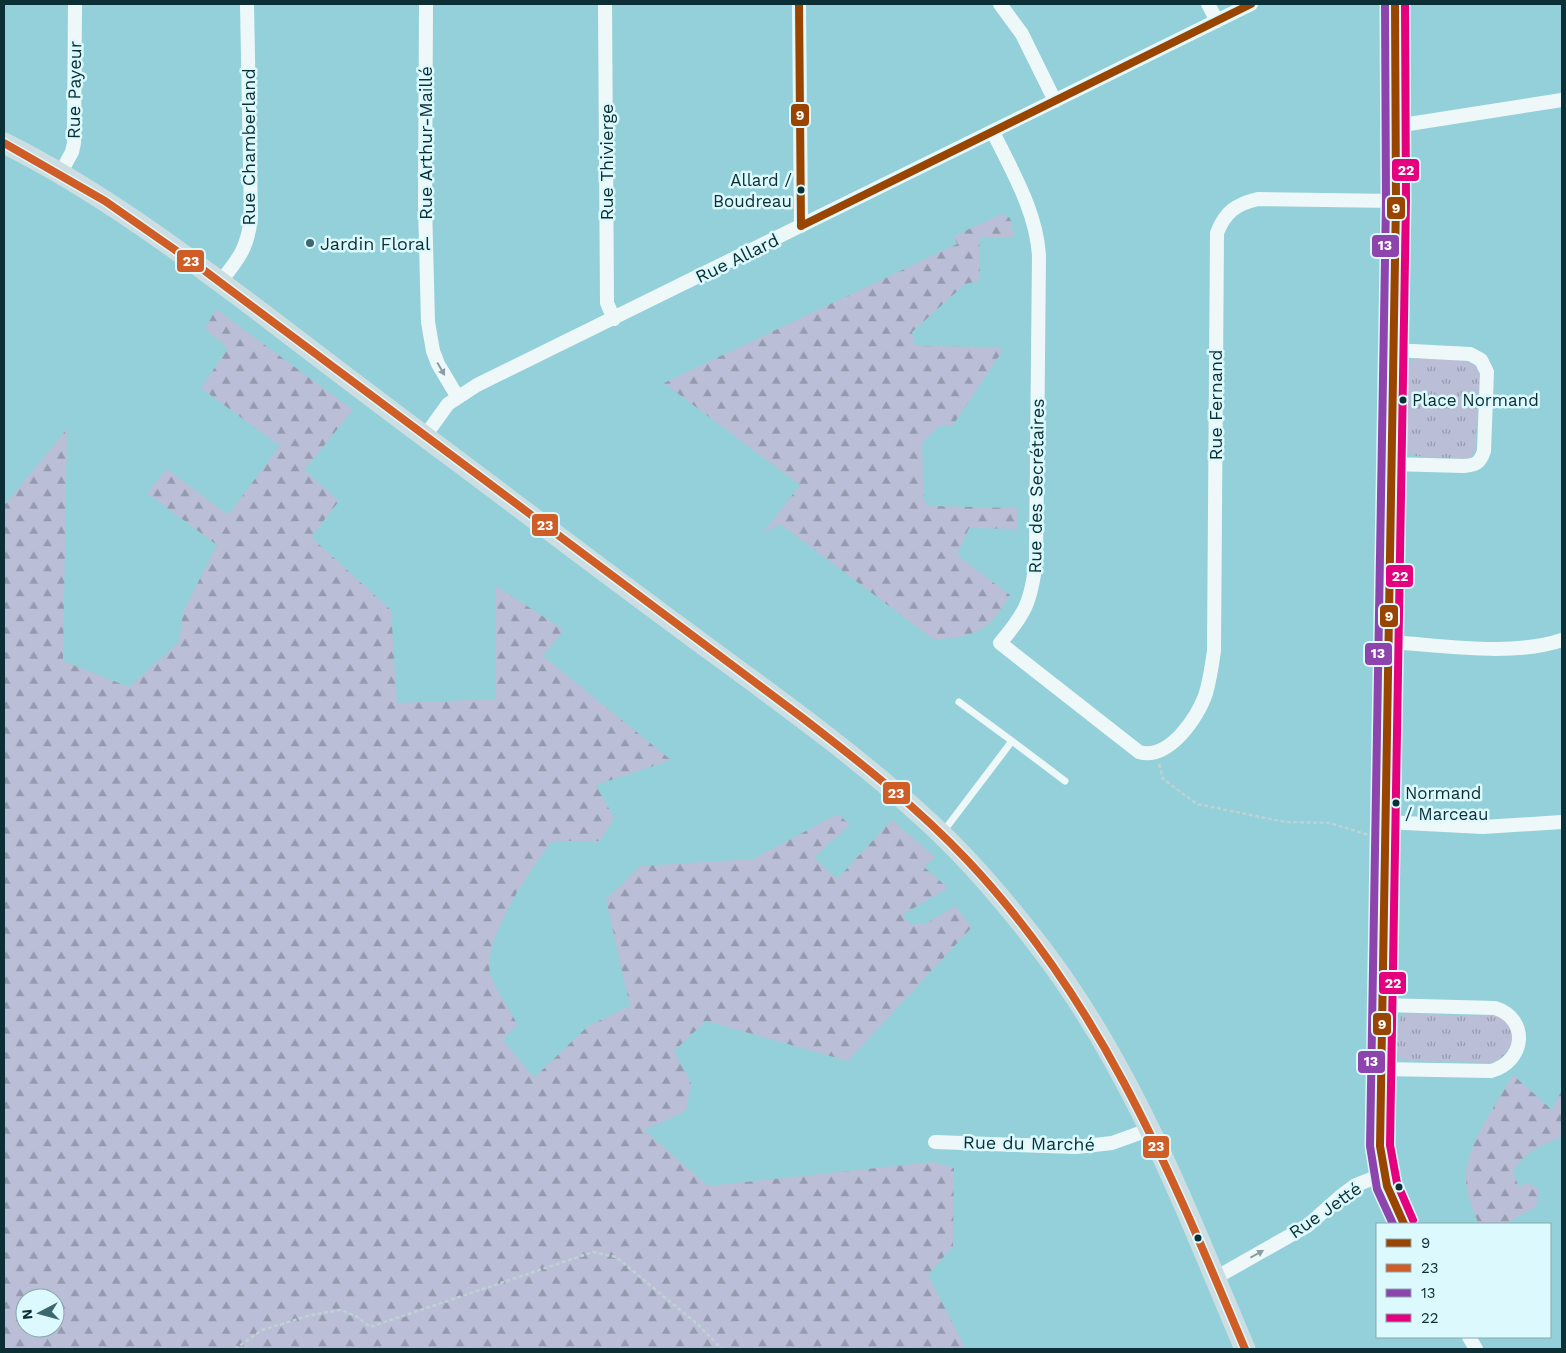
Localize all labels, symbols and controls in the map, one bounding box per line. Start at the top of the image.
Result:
street label: Rue Payeur [63,41,85,139]
street label: Rue Arthur-Maillé [415,66,436,220]
street label: Rue Chamberland [238,68,259,226]
line badge: 9 [790,103,810,127]
street label: Rue Thivierge [596,104,617,220]
text: 9 [796,107,804,123]
line badge: 22 [1391,158,1420,182]
text: 22 [1398,162,1414,178]
place label: Allard / Boudreau [713,170,792,211]
marker: Allard / Boudreau [796,185,806,195]
line badge: 9 [1386,196,1406,220]
text: 9 [1392,200,1400,216]
street label: Rue Allard [692,229,782,287]
place label: Jardin Floral [320,233,431,254]
line badge: 13 [1371,234,1400,258]
marker: Jardin Floral [304,237,316,249]
text: 13 [1378,237,1392,253]
line badge: 23 [176,249,205,273]
text: 23 [183,253,199,269]
street label: Rue Fernand [1205,350,1226,460]
one-way arrow [437,363,446,376]
place label: Place Normand [1412,390,1539,410]
marker: Place Normand [1398,395,1408,405]
street label: Rue des Secrétaires [1024,398,1048,574]
line badge: 23 [531,513,559,537]
text: 23 [537,517,553,533]
line badge: 22 [1385,564,1414,588]
text: 22 [1392,568,1408,584]
line badge: 9 [1379,604,1399,628]
text: 9 [1385,608,1393,624]
line badge: 13 [1364,642,1393,666]
text: 13 [1371,645,1385,661]
line badge: 23 [882,781,911,805]
place label: Normand / Marceau [1405,783,1488,824]
text: 23 [888,785,904,801]
marker: Normand / Marceau [1391,798,1401,808]
line badge: 22 [1378,971,1407,995]
text: 22 [1385,975,1401,991]
line badge: 9 [1372,1012,1392,1036]
text: 9 [1378,1016,1386,1032]
line badge: 13 [1357,1050,1386,1074]
text: 13 [1364,1053,1378,1069]
street label: Rue du Marché [963,1131,1095,1155]
line badge: 23 [1142,1135,1170,1159]
text: 23 [1148,1138,1164,1154]
street label: Rue Jetté [1285,1177,1365,1243]
unlabelled marker [1394,1182,1404,1192]
legend [1376,1223,1551,1338]
unlabelled marker [1193,1233,1203,1243]
text: 9 [1421,1234,1430,1252]
one-way arrow [1251,1250,1264,1259]
text: 23 [1421,1259,1439,1277]
text: 13 [1421,1284,1436,1302]
north arrow [15,1288,65,1338]
text: N [19,1308,36,1320]
text: 22 [1421,1309,1439,1327]

